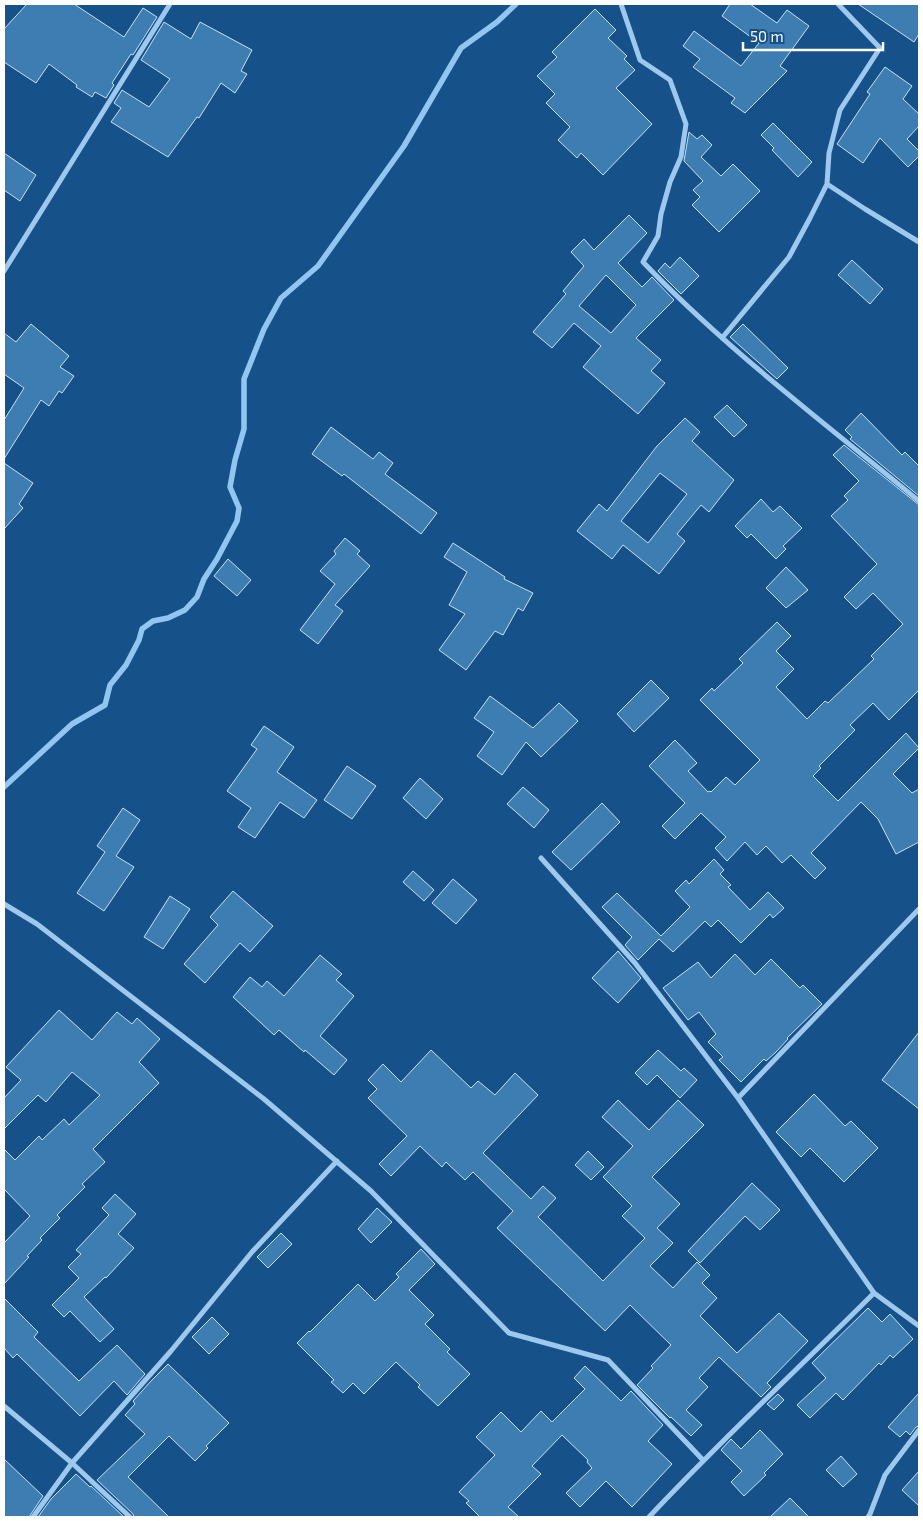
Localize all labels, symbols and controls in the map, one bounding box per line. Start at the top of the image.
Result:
scale bar [743,20,883,52]
text: 50 m [750,27,784,45]

